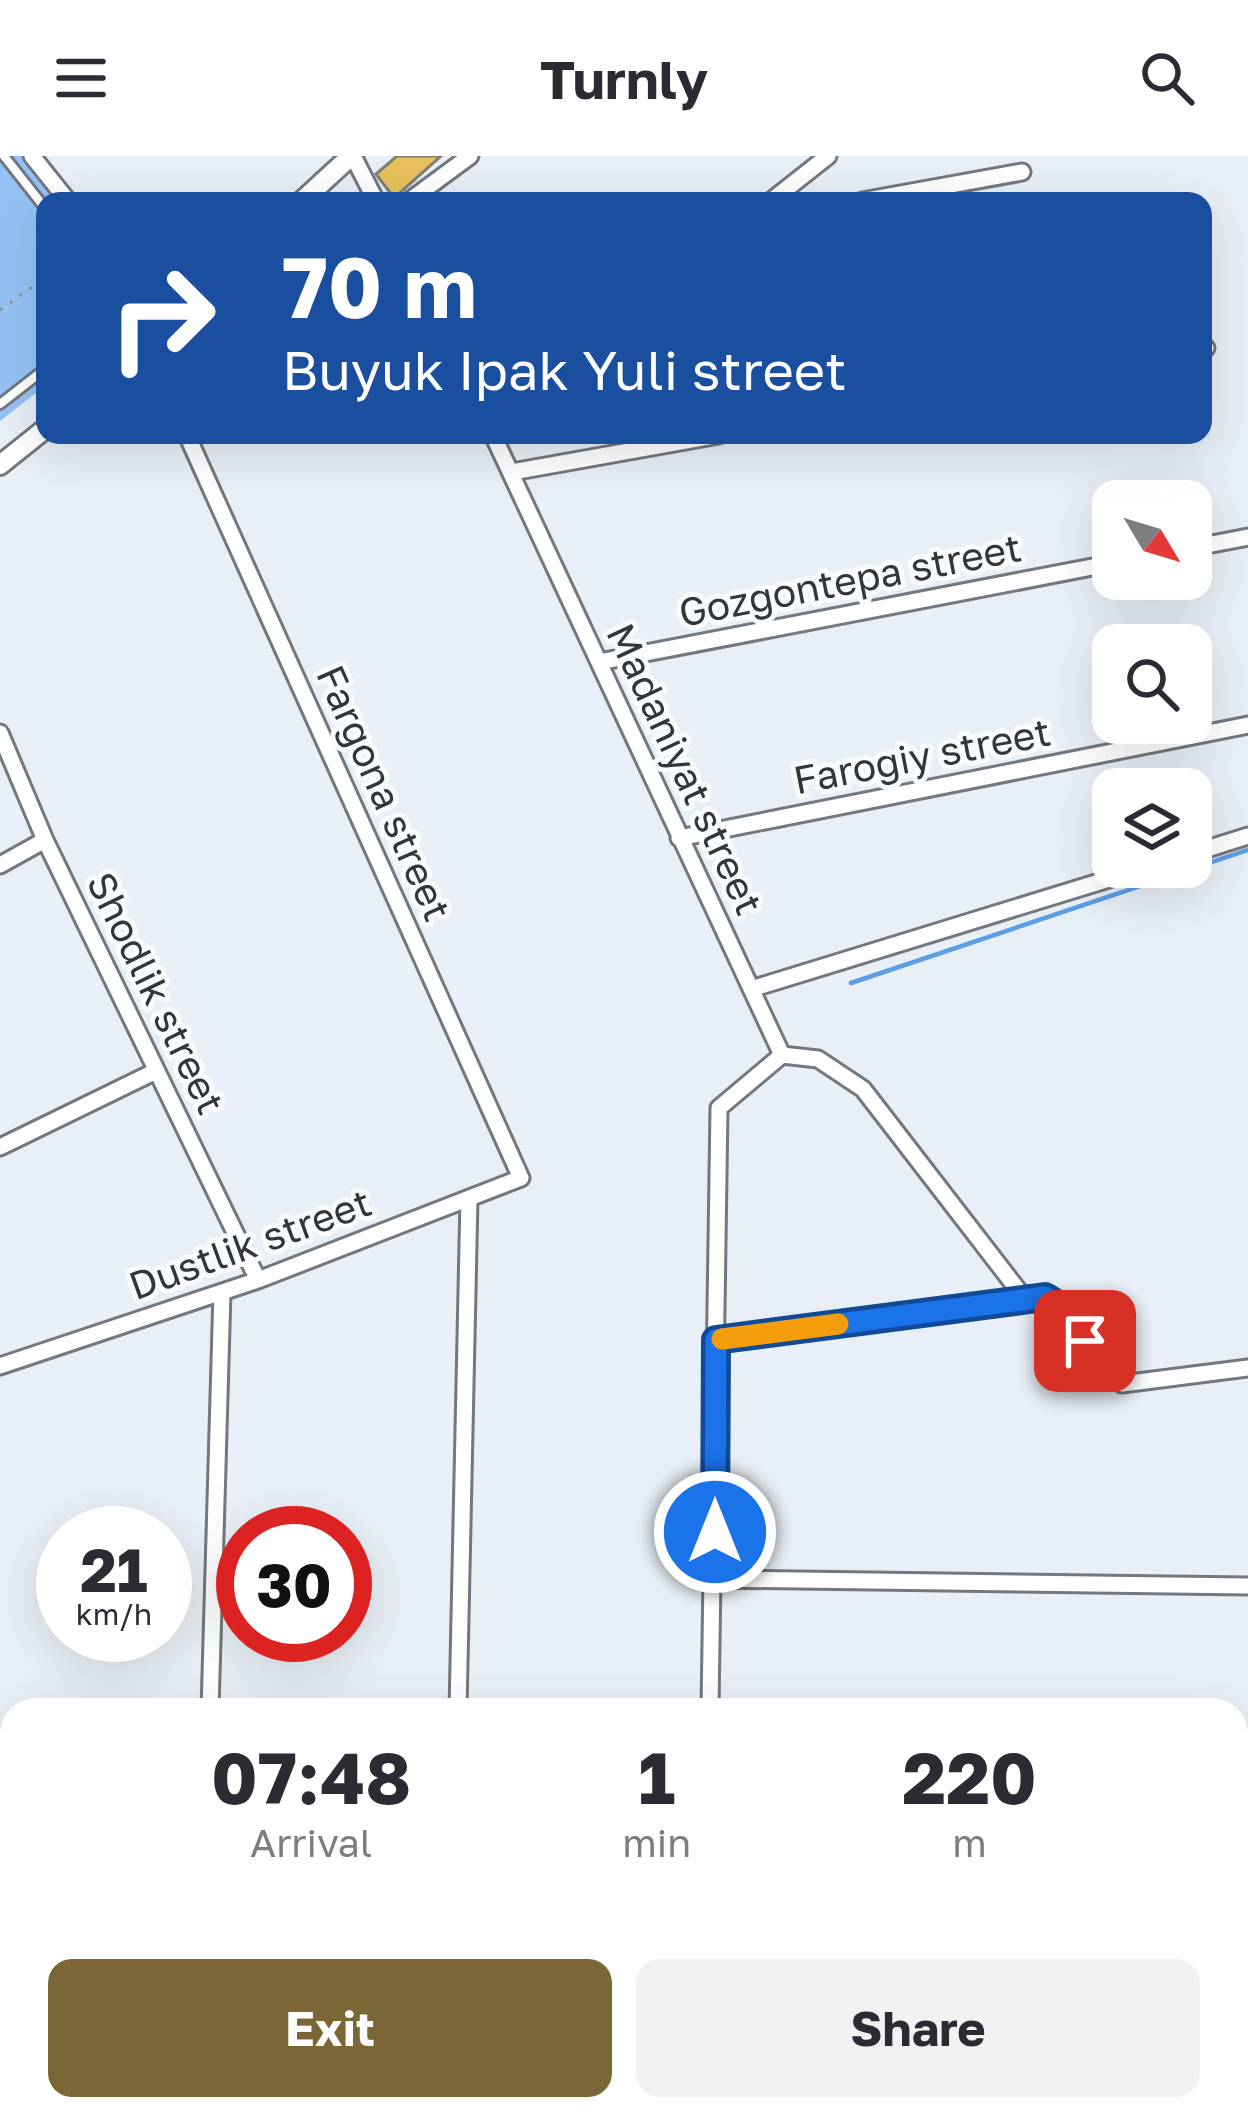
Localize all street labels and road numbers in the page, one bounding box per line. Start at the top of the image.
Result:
street label: Gozgontepa street [675,523,1025,636]
street label: Madaniyat street [597,616,773,922]
street label: Fargona street [307,658,462,928]
street label: Farogiy street [789,708,1054,803]
street label: Shodlik street [78,864,235,1121]
street label: Dustlik street [123,1178,377,1309]

